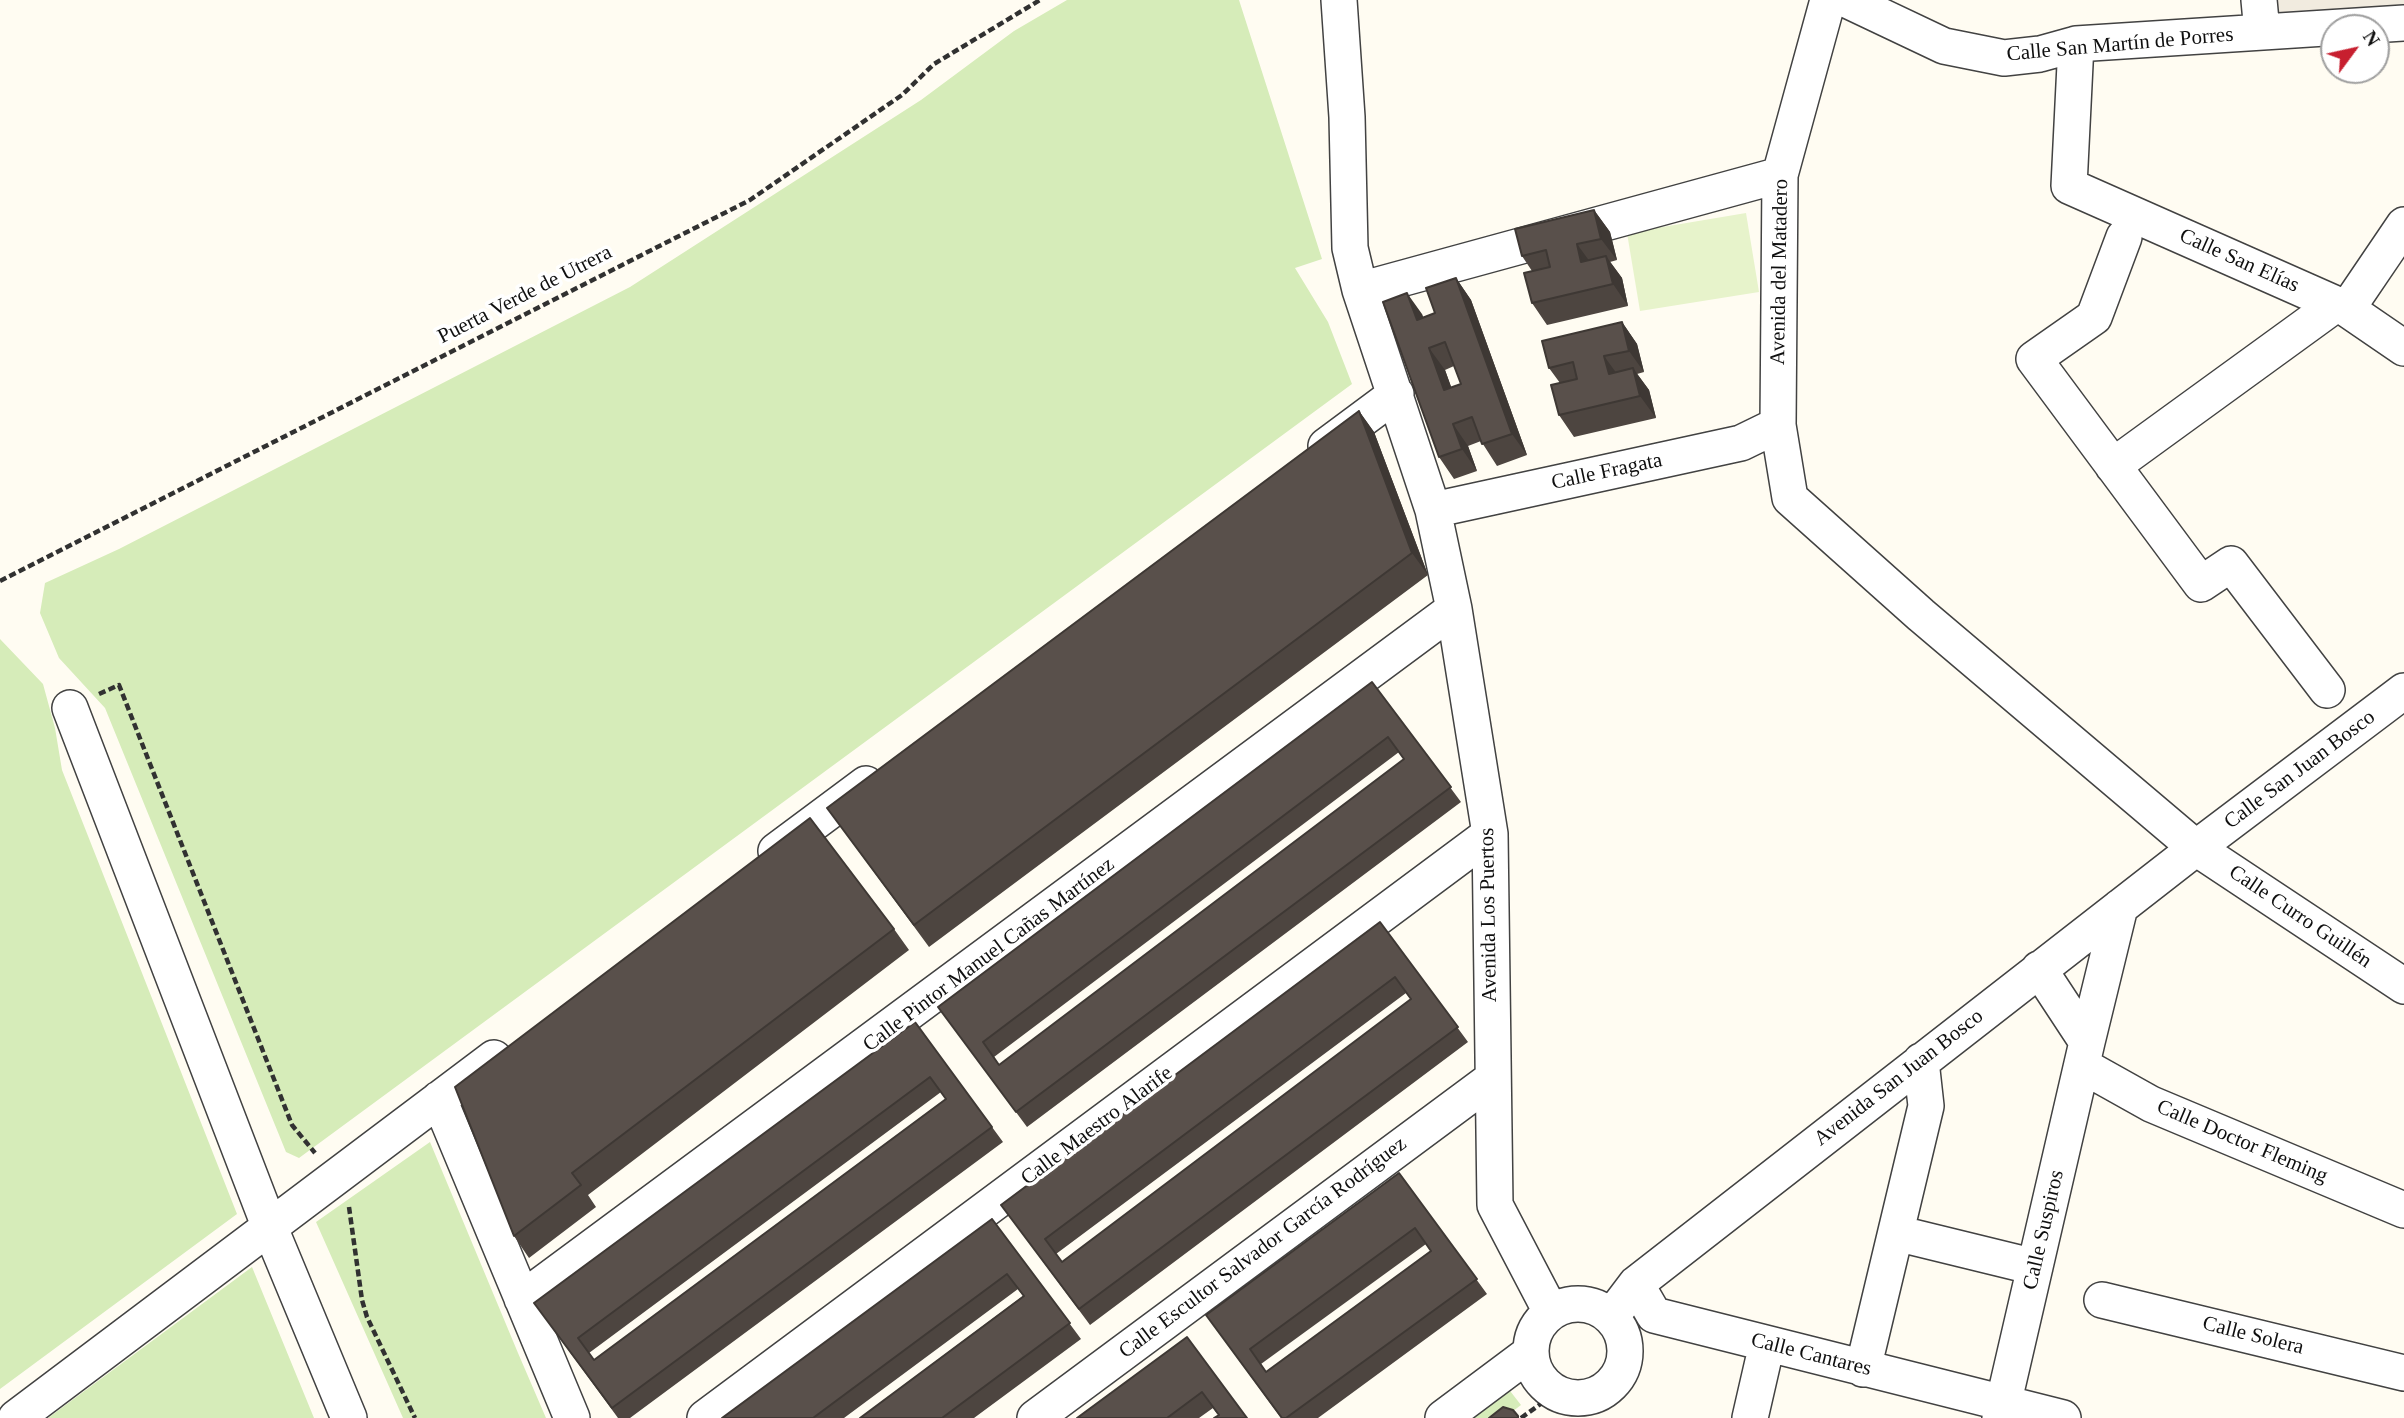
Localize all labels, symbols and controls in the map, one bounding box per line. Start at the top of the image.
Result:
north arrow [2320,14,2390,84]
street label: Calle San Martín de Porres [2006,23,2234,67]
text: N [2359,27,2384,50]
street label: Avenida del Matadero [1766,179,1794,365]
street label: Calle San Elías [2175,223,2303,299]
street label: Puerta Verde de Utrera [434,240,616,350]
street label: Calle Fragata [1549,448,1665,496]
street label: Calle San Juan Bosco [2220,705,2380,835]
street label: Avenida Los Puertos [1475,828,1503,1002]
street label: Calle Pintor Manuel Cañas Martínez [858,852,1120,1058]
street label: Calle Curro Guillén [2224,860,2376,974]
street label: Avenida San Juan Bosco [1809,1004,1989,1152]
street label: Calle Maestro Alarife [1016,1061,1178,1191]
street label: Calle Doctor Fleming [2153,1095,2331,1189]
street label: Calle Escultor Salvador García Rodríguez [1114,1132,1412,1364]
street label: Calle Suspiros [2018,1168,2070,1292]
street label: Calle Solera [2200,1311,2306,1361]
street label: Calle Cantares [1748,1328,1874,1382]

